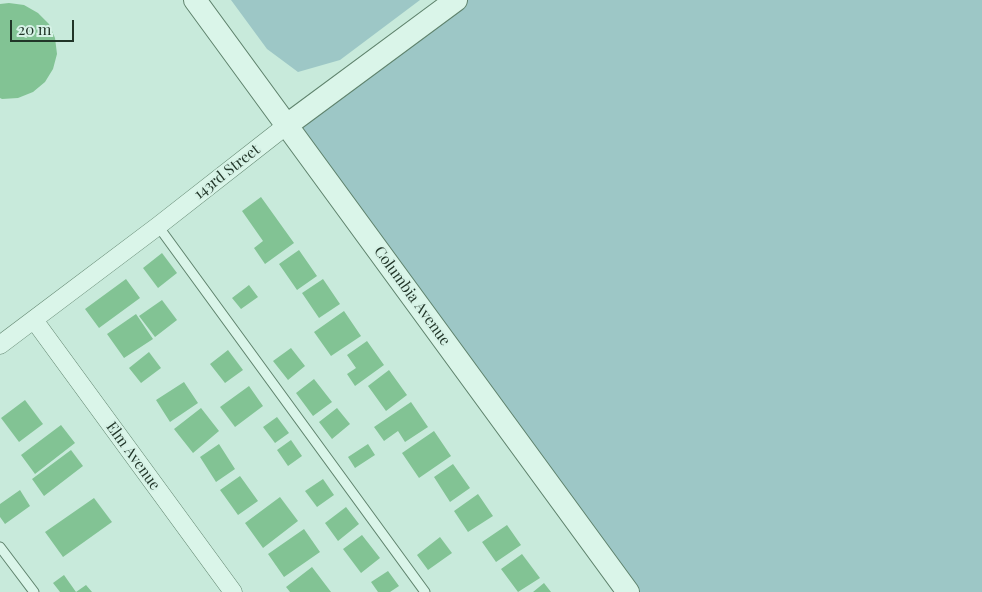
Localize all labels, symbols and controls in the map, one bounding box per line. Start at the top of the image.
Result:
scale bar [12,10,76,42]
text: 20 m [18,19,51,39]
street label: 143rd Street [191,141,263,203]
street label: Columbia Avenue [370,243,454,349]
street label: Elm Avenue [102,418,164,494]

